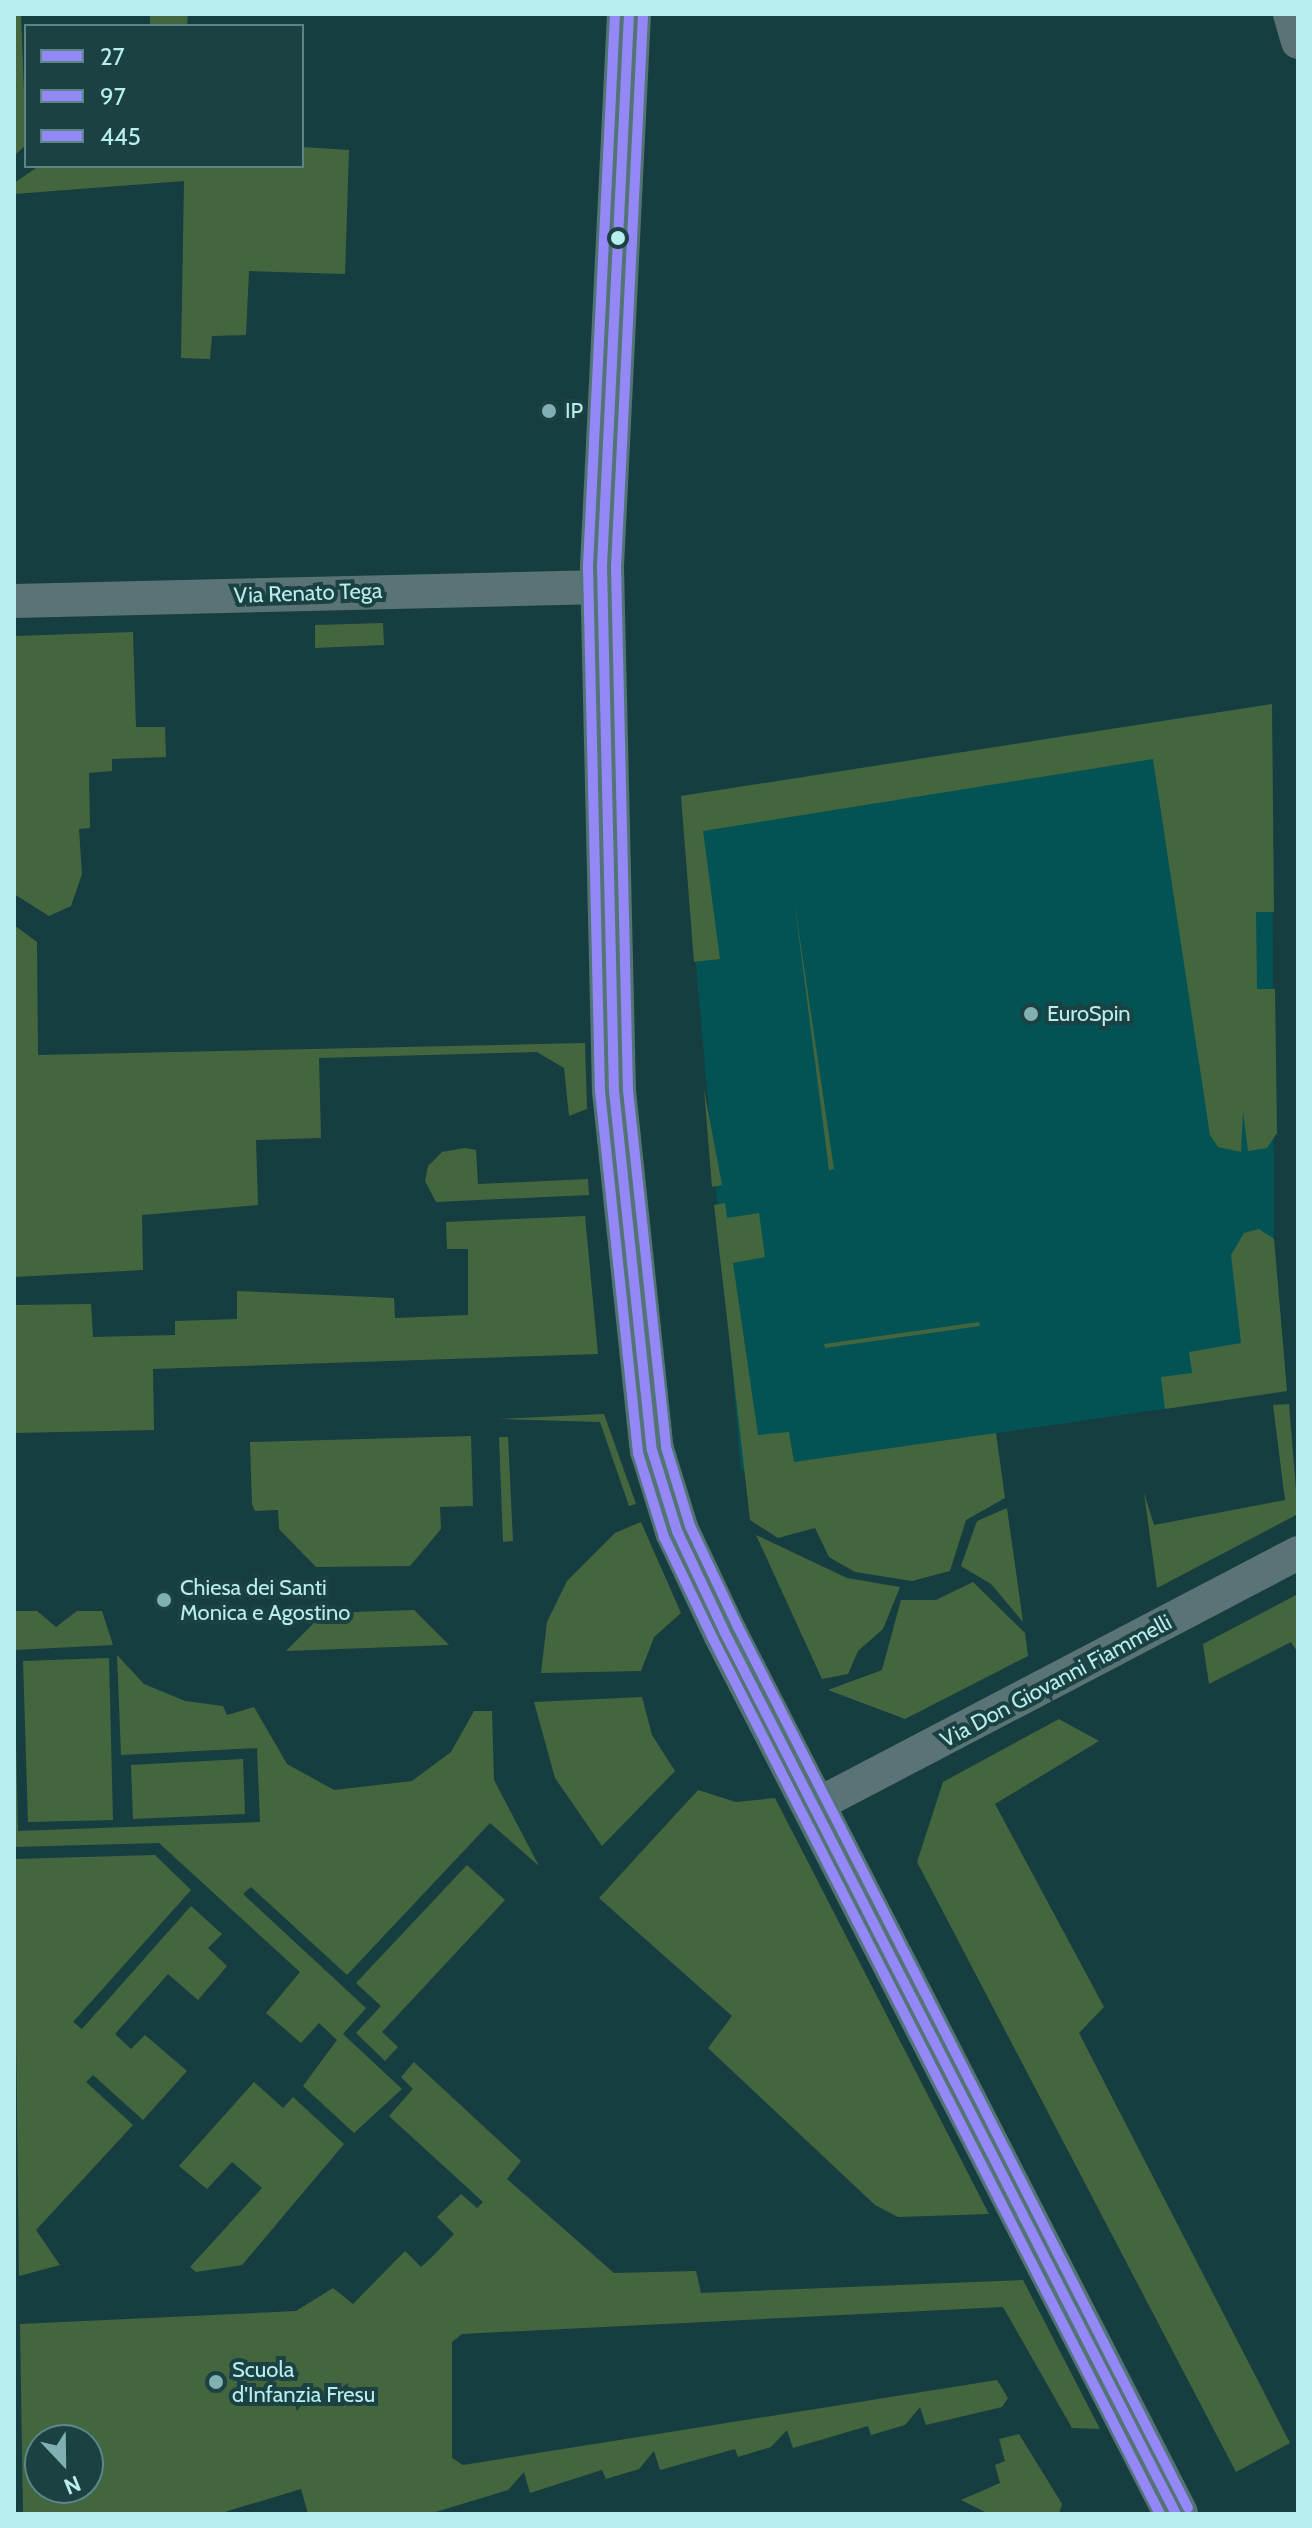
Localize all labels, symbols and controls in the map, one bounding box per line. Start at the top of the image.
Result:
legend [24,24,304,168]
text: 27 [100,42,125,71]
text: 97 [100,82,126,111]
text: 445 [100,122,141,151]
unlabelled marker [610,230,626,246]
place label: IP [565,398,583,424]
marker: IP [540,402,558,420]
street label: Via Renato Tega [233,577,383,609]
place label: EuroSpin [1047,1001,1131,1027]
marker: EuroSpin [1022,1005,1040,1023]
place label: Chiesa dei Santi Monica e Agostino [180,1574,350,1626]
marker: Chiesa dei Santi Monica e Agostino [155,1591,173,1609]
street label: Via Don Giovanni Fiammelli [936,1609,1176,1753]
place label: Scuola d'Infanzia Fresu [232,2356,375,2408]
marker: Scuola d'Infanzia Fresu [207,2373,225,2391]
north arrow [24,2424,104,2504]
text: N [60,2469,85,2500]

